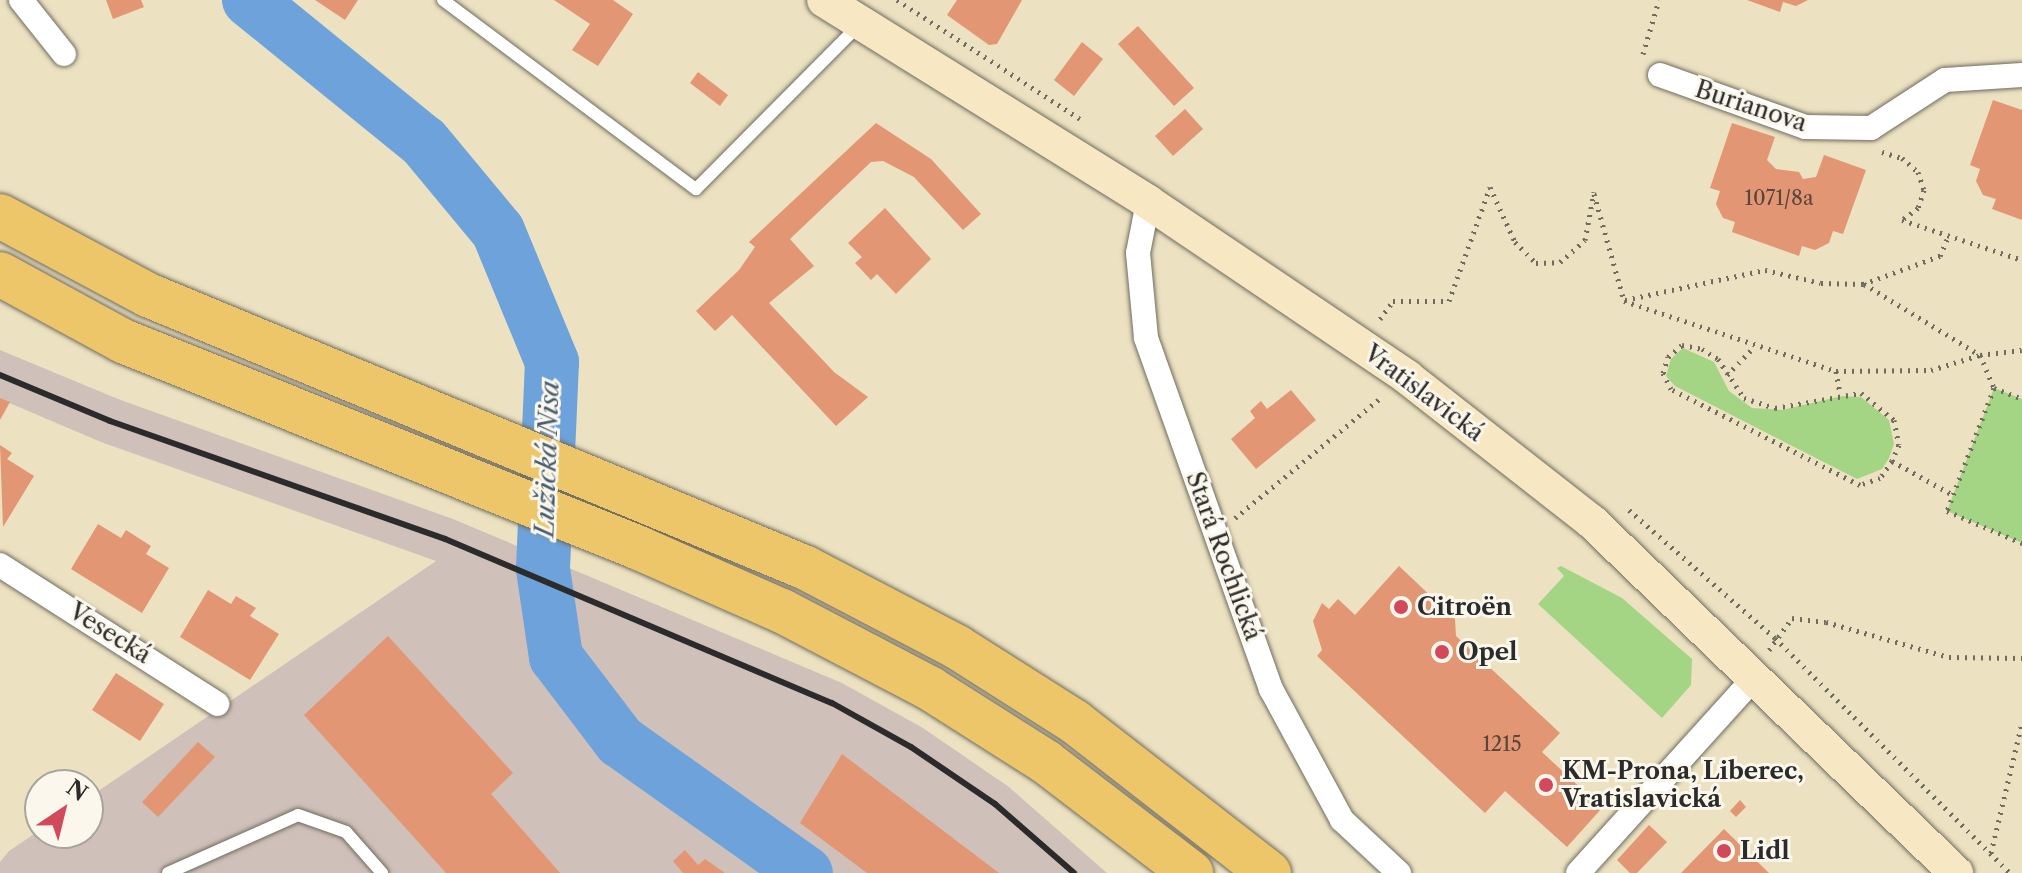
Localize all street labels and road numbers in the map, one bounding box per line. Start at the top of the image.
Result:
street label: Burianova [1692,74,1810,138]
street label: Vratislavická [1358,339,1490,447]
street label: Stará Rochlická [1180,468,1268,644]
street label: Vesecká [64,597,156,669]

